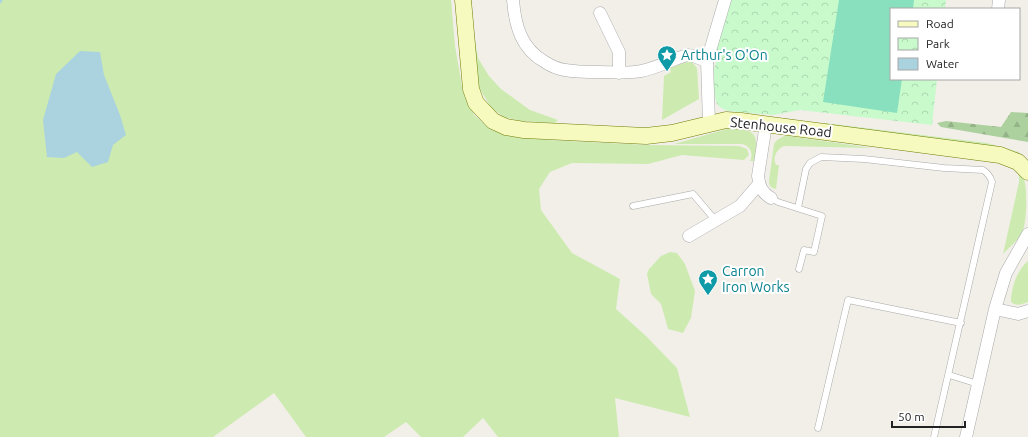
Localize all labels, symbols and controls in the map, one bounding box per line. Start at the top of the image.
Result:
legend [890,8,1020,80]
text: Road [926,17,954,30]
text: Park [926,37,950,50]
place icon: Arthur's O'On [656,44,678,72]
place label: Arthur's O'On [681,47,768,63]
text: Water [926,57,959,70]
street label: Stenhouse Road [729,114,833,140]
place label: Carron Iron Works [722,263,790,295]
place icon: Carron Iron Works [697,268,719,296]
scale bar [892,403,965,429]
text: 50 m [898,410,925,423]

